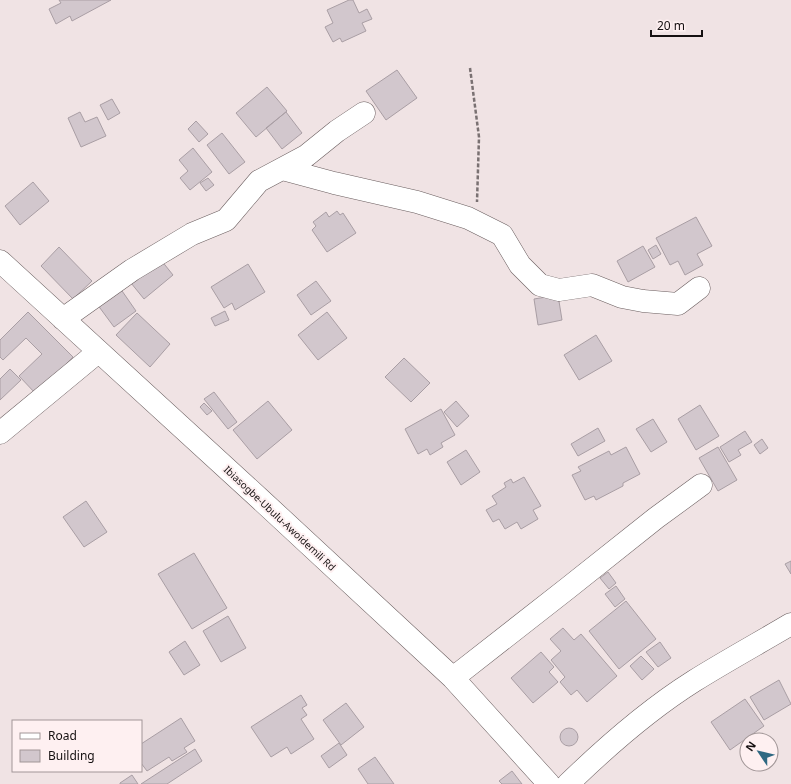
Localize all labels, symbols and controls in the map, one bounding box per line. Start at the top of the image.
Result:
scale bar [651,12,702,38]
text: 20 m [657,17,685,34]
street label: Ibiasogbe-Ubulu-Awoidemili Rd [221,462,339,574]
legend [12,720,142,772]
text: Road [48,727,77,744]
north arrow [739,732,779,772]
text: N [742,738,759,754]
text: Building [48,747,95,764]

